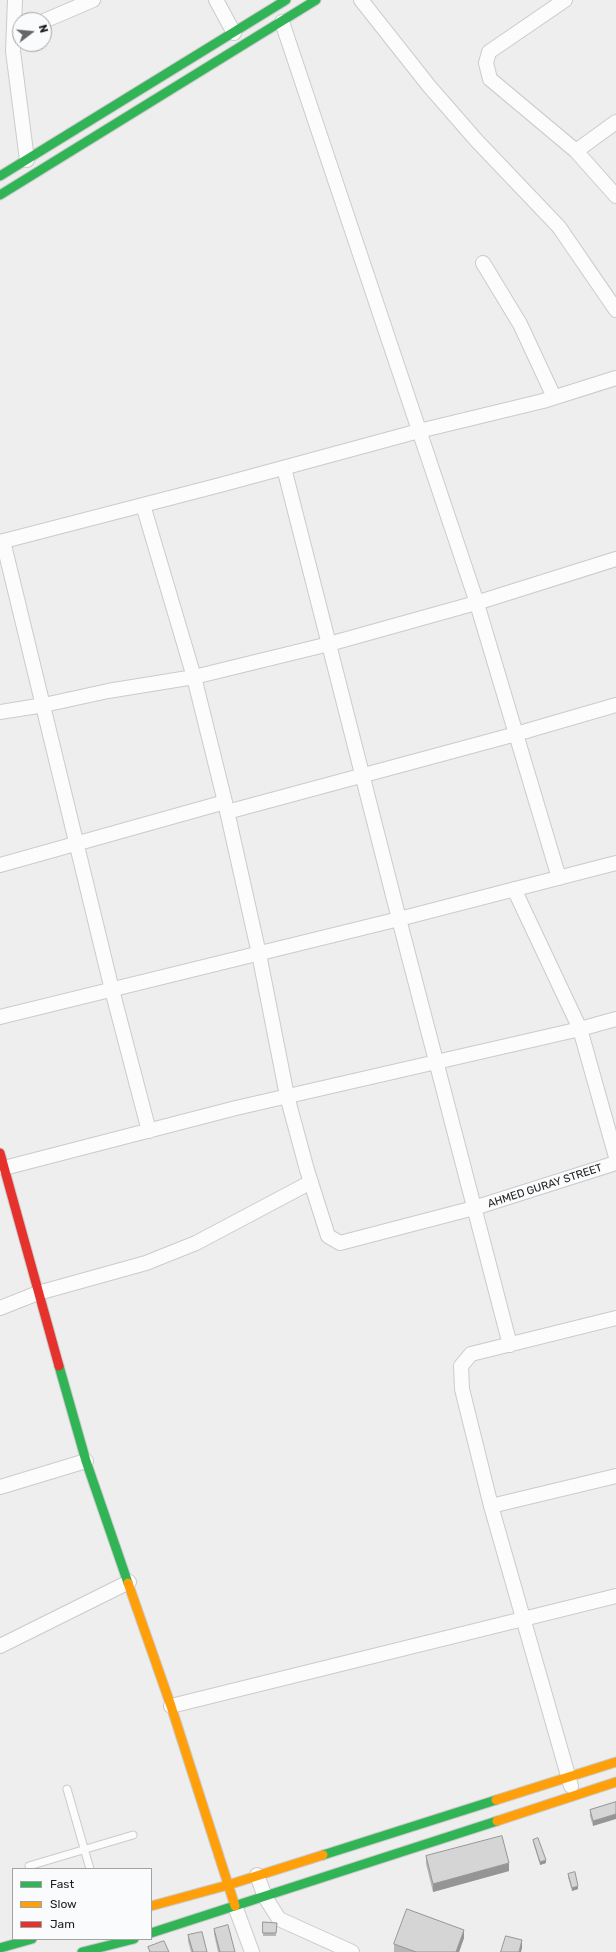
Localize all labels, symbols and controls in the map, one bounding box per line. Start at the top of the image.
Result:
north arrow [12,12,52,52]
text: N [36,23,50,34]
street label: AHMED GURAY STREET [486,1161,604,1211]
legend [12,1868,152,1940]
text: Fast [50,1877,74,1891]
text: Slow [50,1897,77,1911]
text: Jam [50,1917,75,1931]

